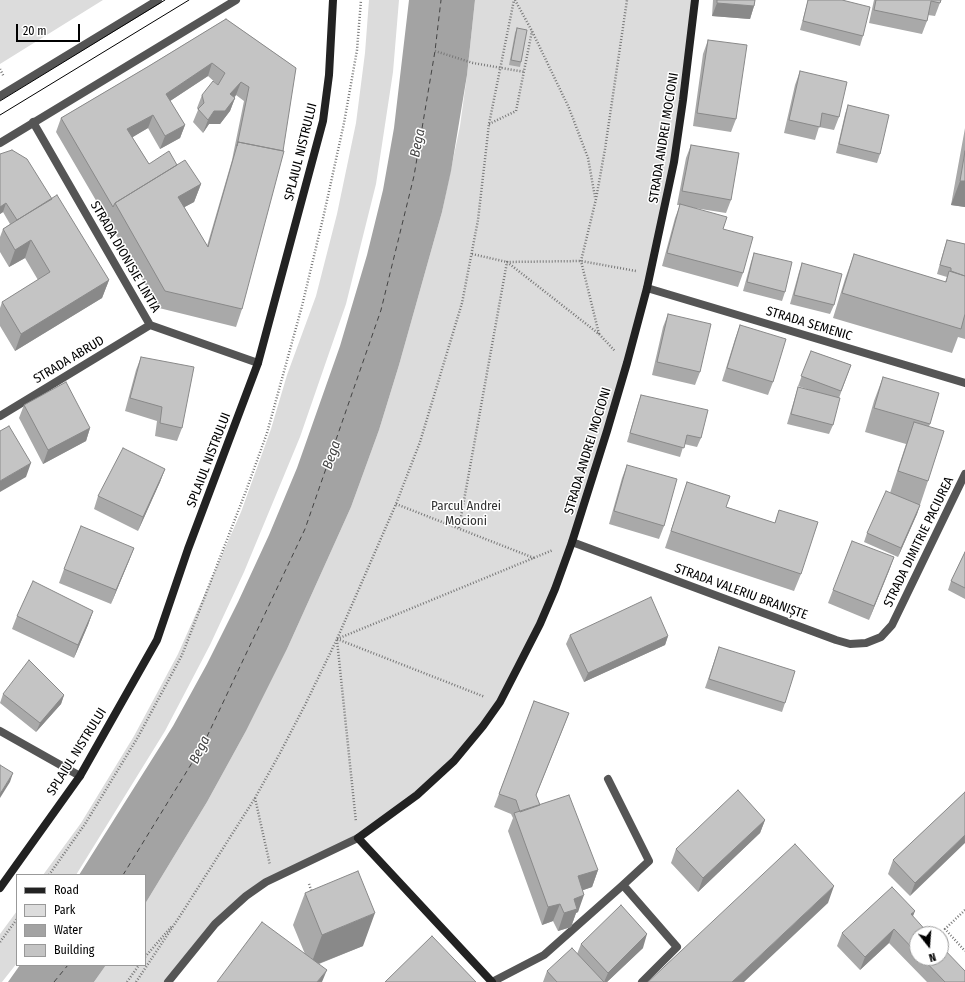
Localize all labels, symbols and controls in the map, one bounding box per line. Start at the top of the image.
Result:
scale bar [18,16,82,42]
text: 20 m [23,24,47,38]
street label: STRADA ANDREI MOCIONI [646,72,682,204]
street label: SPLAIUL NISTRULUI [281,101,321,203]
water label: Bega [407,127,429,159]
street label: STRADA DIONISIE LINTIA [87,198,163,316]
street label: STRADA SEMENIC [764,304,854,344]
street label: STRADA ABRUD [31,333,107,387]
street label: STRADA ANDREI MOCIONI [561,386,615,516]
street label: SPLAIUL NISTRULUI [184,410,234,510]
water label: Bega [319,439,345,471]
street label: STRADA DIMITRIE PACIUREA [881,474,957,610]
park label: Parcul Andrei Mocioni [431,498,501,529]
street label: STRADA VALERIU BRANIȘTE [672,561,810,623]
street label: SPLAIUL NISTRULUI [44,705,110,799]
water label: Bega [186,733,214,767]
legend [16,874,146,966]
text: Road [54,883,79,897]
text: Park [54,903,75,917]
text: Water [54,923,82,937]
north arrow [909,926,949,966]
text: Building [54,943,94,957]
text: N [927,950,937,964]

